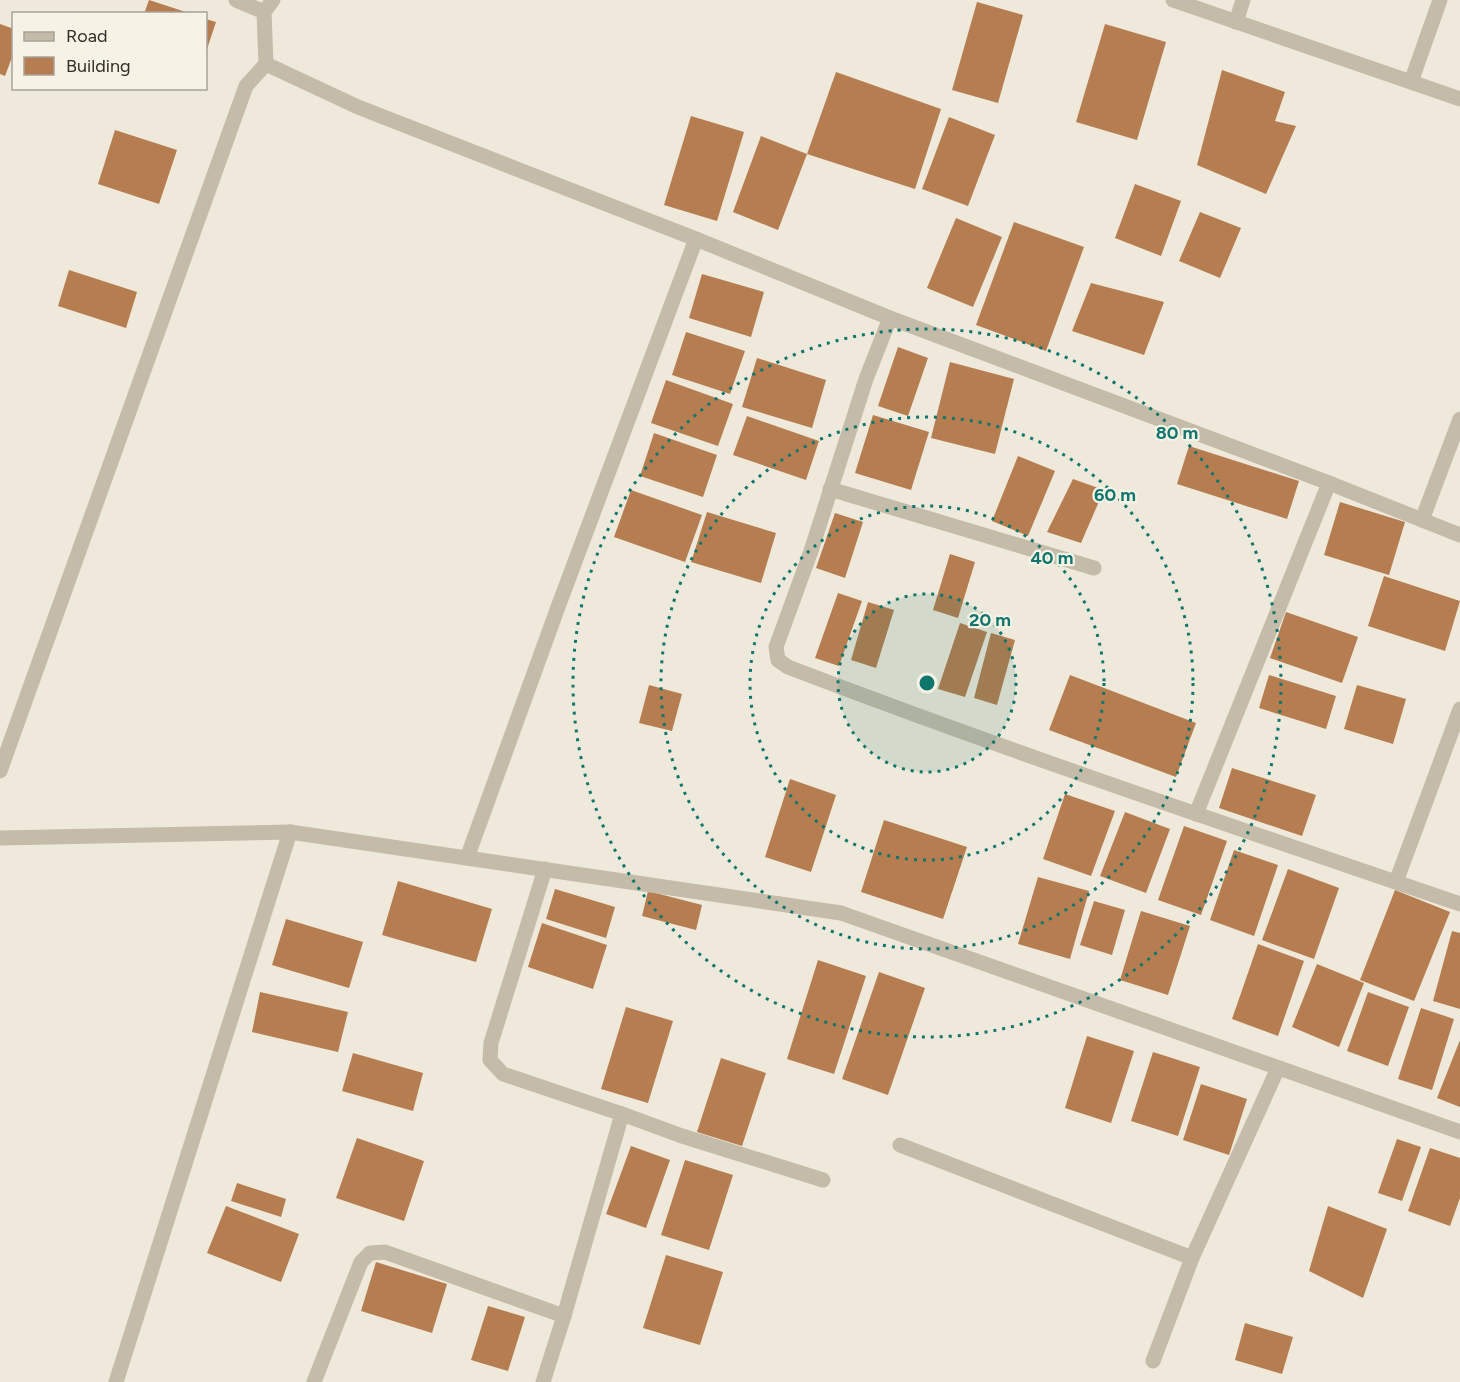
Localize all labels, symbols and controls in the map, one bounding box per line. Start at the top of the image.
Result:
legend [12,12,207,90]
text: Road [66,25,107,47]
text: Building [66,55,131,77]
text: 80 m [1156,422,1198,444]
text: 60 m [1094,484,1136,506]
text: 40 m [1030,547,1074,569]
text: 20 m [969,609,1011,631]
centre of rings [917,673,937,693]

